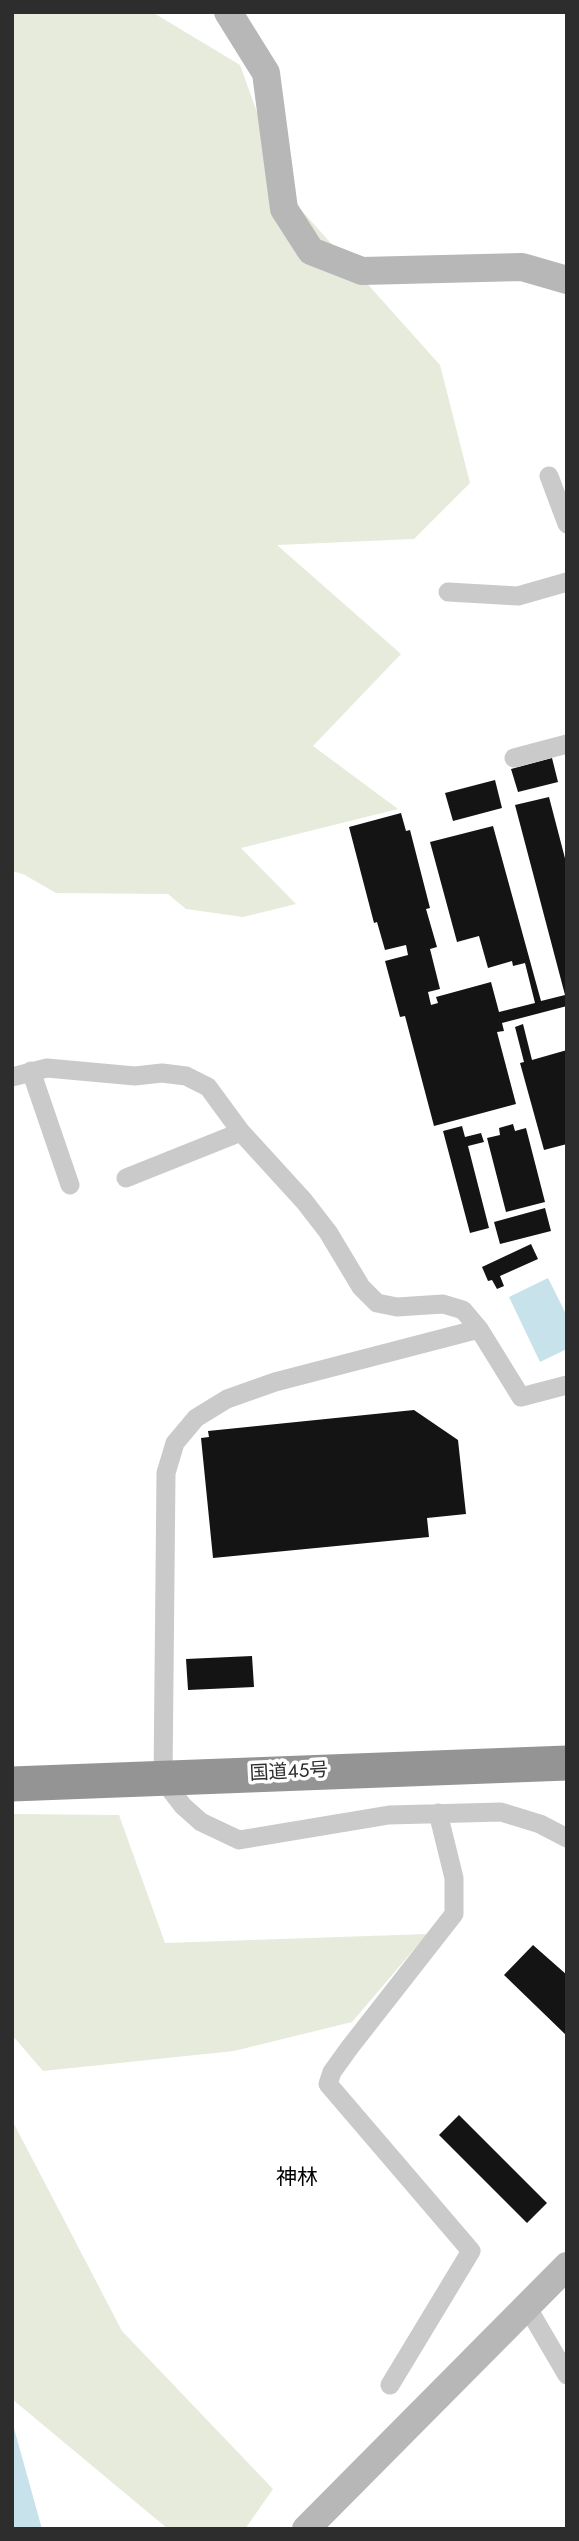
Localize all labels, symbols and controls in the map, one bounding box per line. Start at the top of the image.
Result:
street label: 国道45号 [249,1760,329,1786]
district label: 神林 [276,2166,318,2192]

